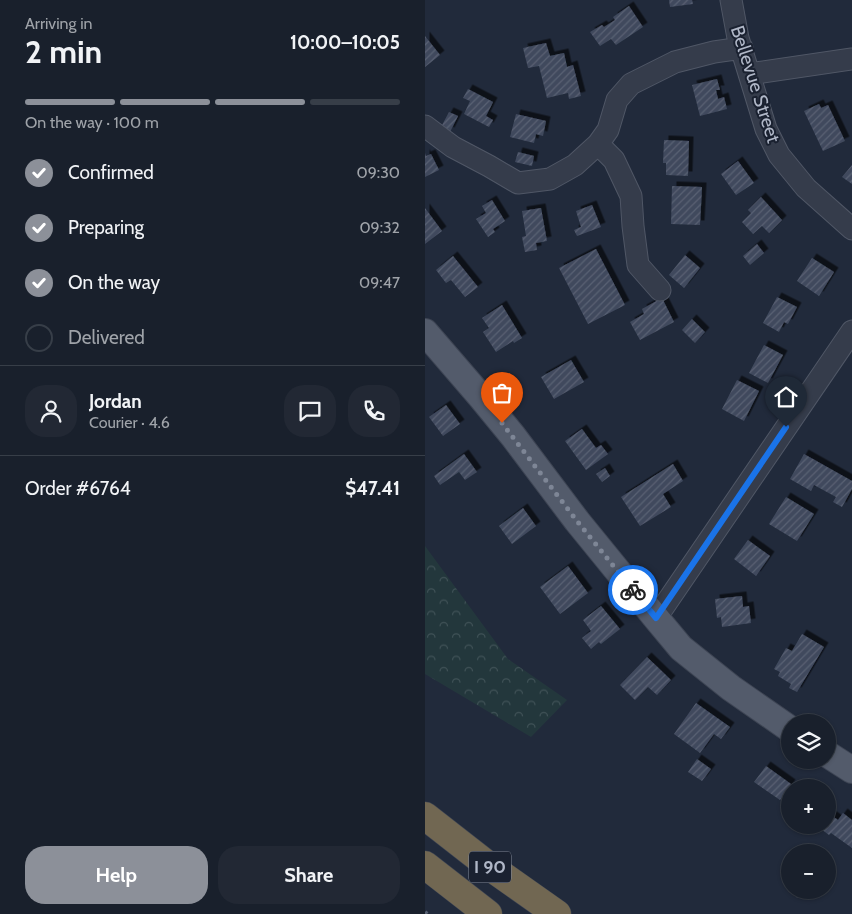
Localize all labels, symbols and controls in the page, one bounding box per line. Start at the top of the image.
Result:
text: Arriving in [25,14,92,33]
street label: Bellevue Street [726,23,785,146]
text: 10:00–10:05 [290,31,400,54]
text: 2 min [25,32,102,71]
text: On the way · 100 m [25,113,159,132]
icon: check [25,159,53,187]
text: Confirmed [68,161,154,184]
text: 09:30 [357,163,400,182]
icon: check [25,214,53,242]
text: Preparing [68,216,144,239]
text: 09:32 [359,218,400,237]
icon: check [25,269,53,297]
text: On the way [68,271,160,294]
text: 09:47 [359,273,400,292]
text: Delivered [68,326,145,349]
pin [481,372,523,423]
pin [765,376,807,427]
icon: bag [488,379,516,407]
icon: home [772,383,800,411]
button: person [25,385,77,437]
button: chat [284,385,336,437]
button: phone [348,385,400,437]
text: Jordan [89,390,142,413]
text: Courier · 4.6 [89,413,170,432]
text: Order #6764 [25,477,131,500]
text: $47.41 [345,477,400,500]
courier [608,565,658,615]
icon: bike [619,576,647,604]
map controls [781,714,836,899]
button: layers [781,714,836,769]
button: + [781,779,836,834]
button: − [781,844,836,899]
button: Help [25,846,208,904]
button: Share [218,846,400,904]
road number: I 90 [469,852,511,882]

